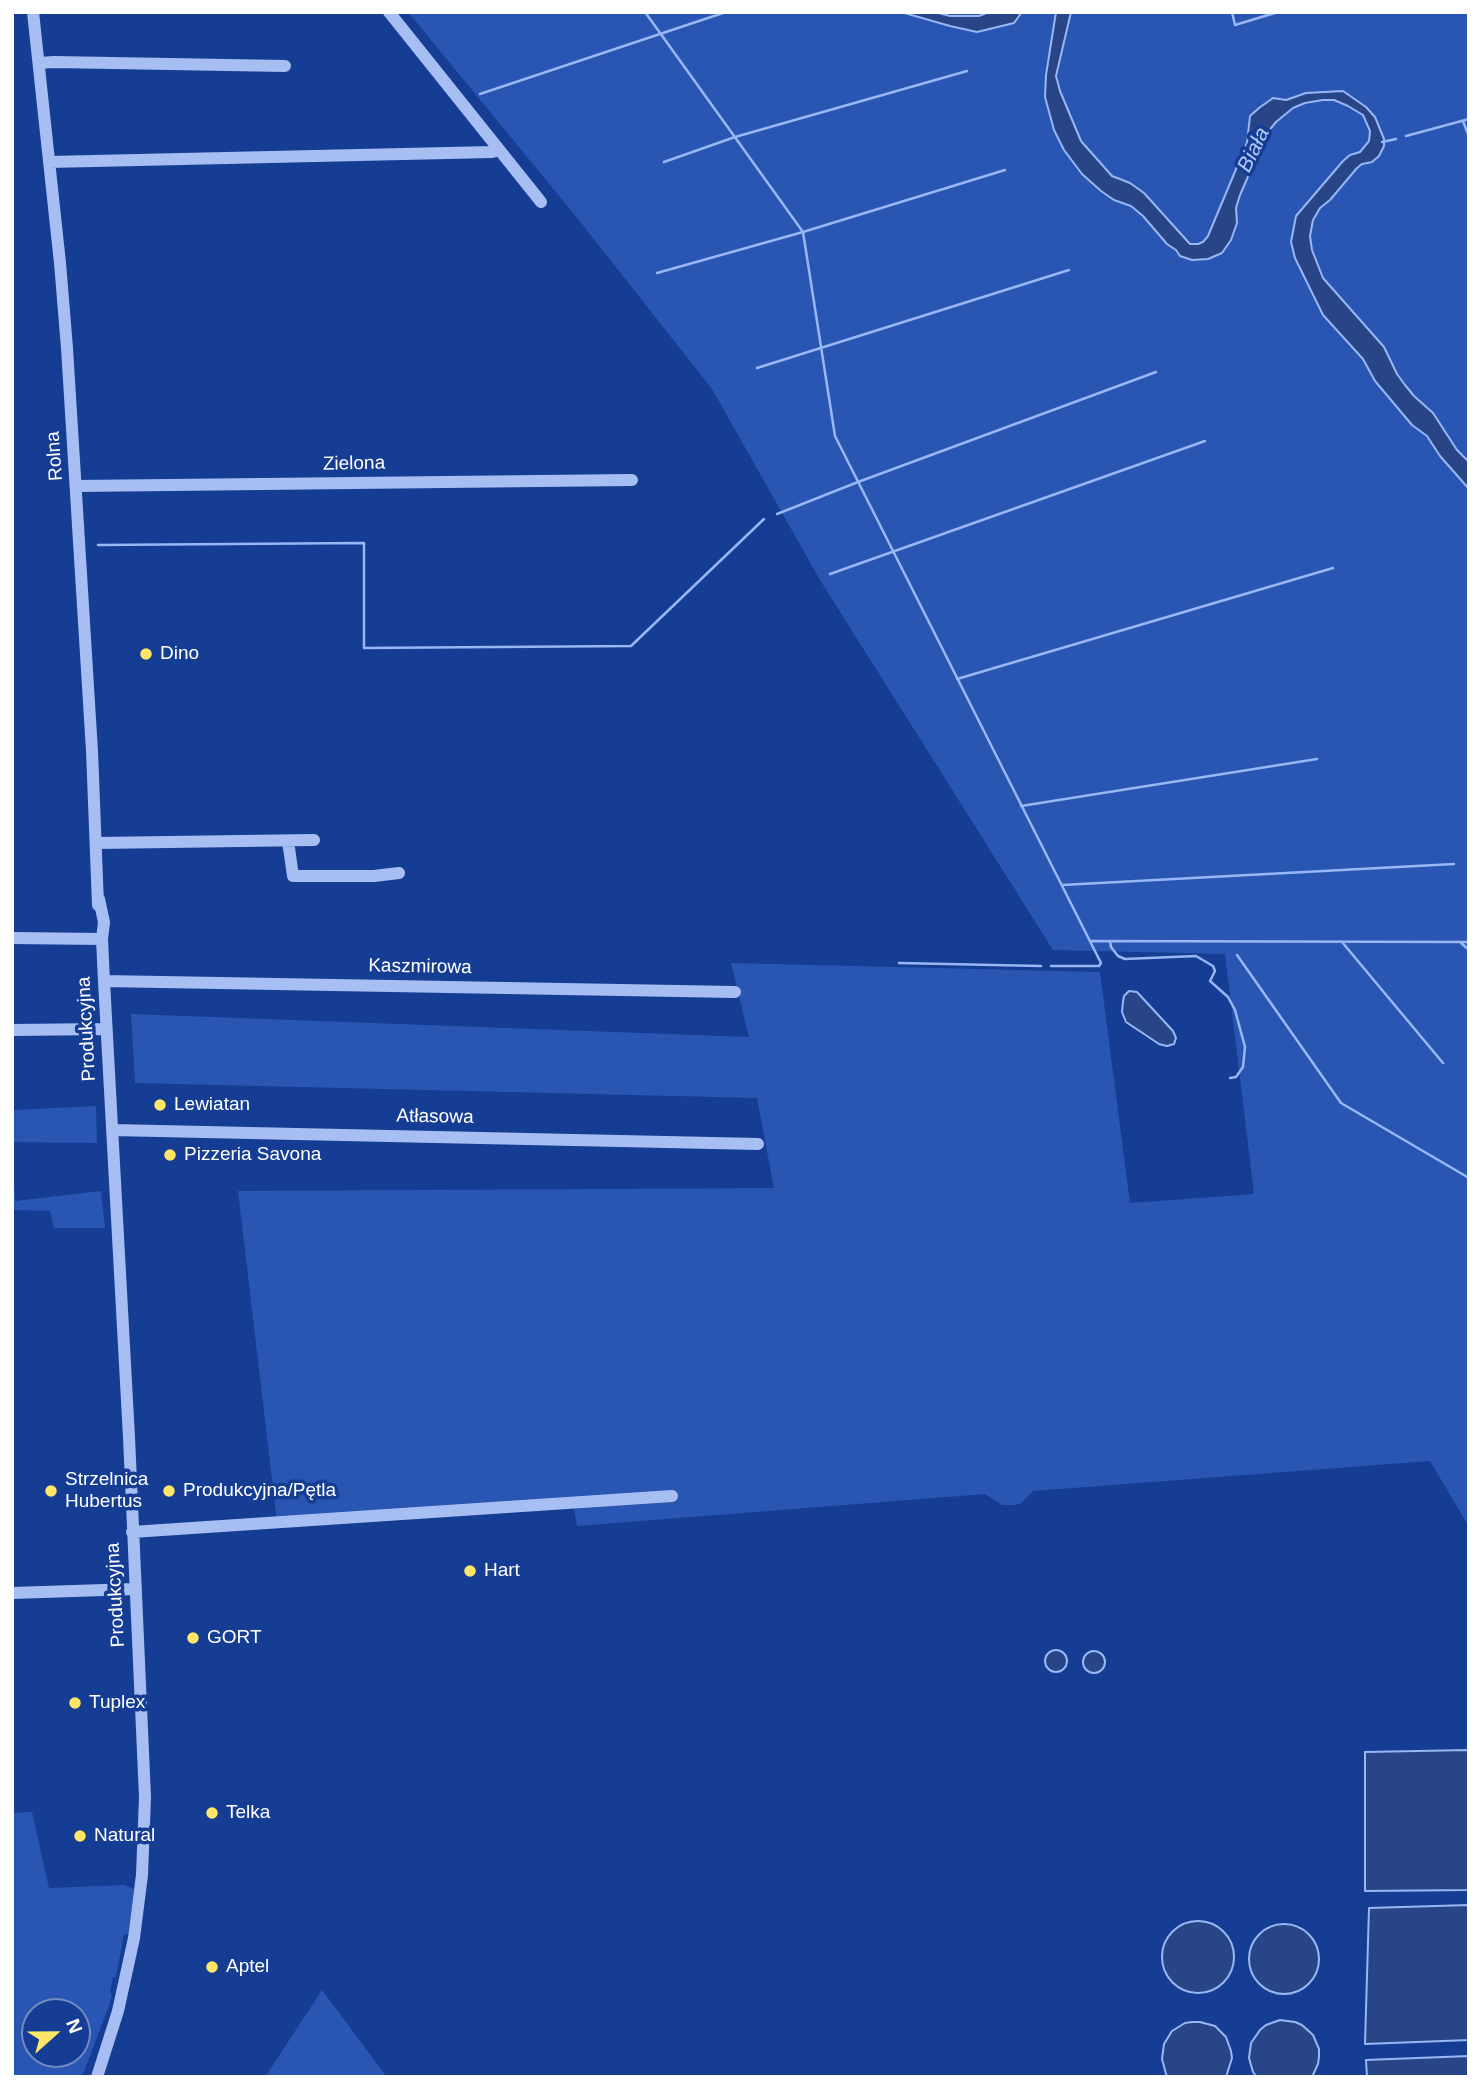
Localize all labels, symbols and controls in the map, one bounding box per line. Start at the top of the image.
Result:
water label: Biała [1232,123,1276,177]
street label: Rolna [42,430,68,482]
street label: Zielona [323,452,385,476]
place label: Dino [160,643,199,665]
marker: Dino [138,646,154,662]
street label: Kaszmirowa [368,955,472,979]
street label: Produkcyjna [73,976,101,1082]
place label: Lewiatan [174,1094,250,1116]
marker: Lewiatan [152,1097,168,1113]
street label: Atłasowa [396,1105,474,1129]
place label: Pizzeria Savona [184,1144,321,1166]
marker: Pizzeria Savona [162,1147,178,1163]
place label: Strzelnica Hubertus [65,1469,148,1513]
place label: Produkcyjna/Pętla [183,1480,336,1502]
marker: Strzelnica Hubertus [43,1483,59,1499]
marker: Produkcyjna/Pętla [161,1483,177,1499]
street label: Produkcyjna [102,1542,130,1648]
place label: Hart [484,1560,520,1582]
marker: Hart [462,1563,478,1579]
place label: GORT [207,1627,262,1649]
marker: GORT [185,1630,201,1646]
place label: Tuplex [89,1692,145,1714]
marker: Tuplex [67,1695,83,1711]
place label: Telka [226,1802,270,1824]
marker: Telka [204,1805,220,1821]
place label: Natural [94,1825,155,1847]
marker: Natural [72,1828,88,1844]
place label: Aptel [226,1956,269,1978]
marker: Aptel [204,1959,220,1975]
north arrow [21,1998,91,2068]
text: N [62,2016,86,2036]

